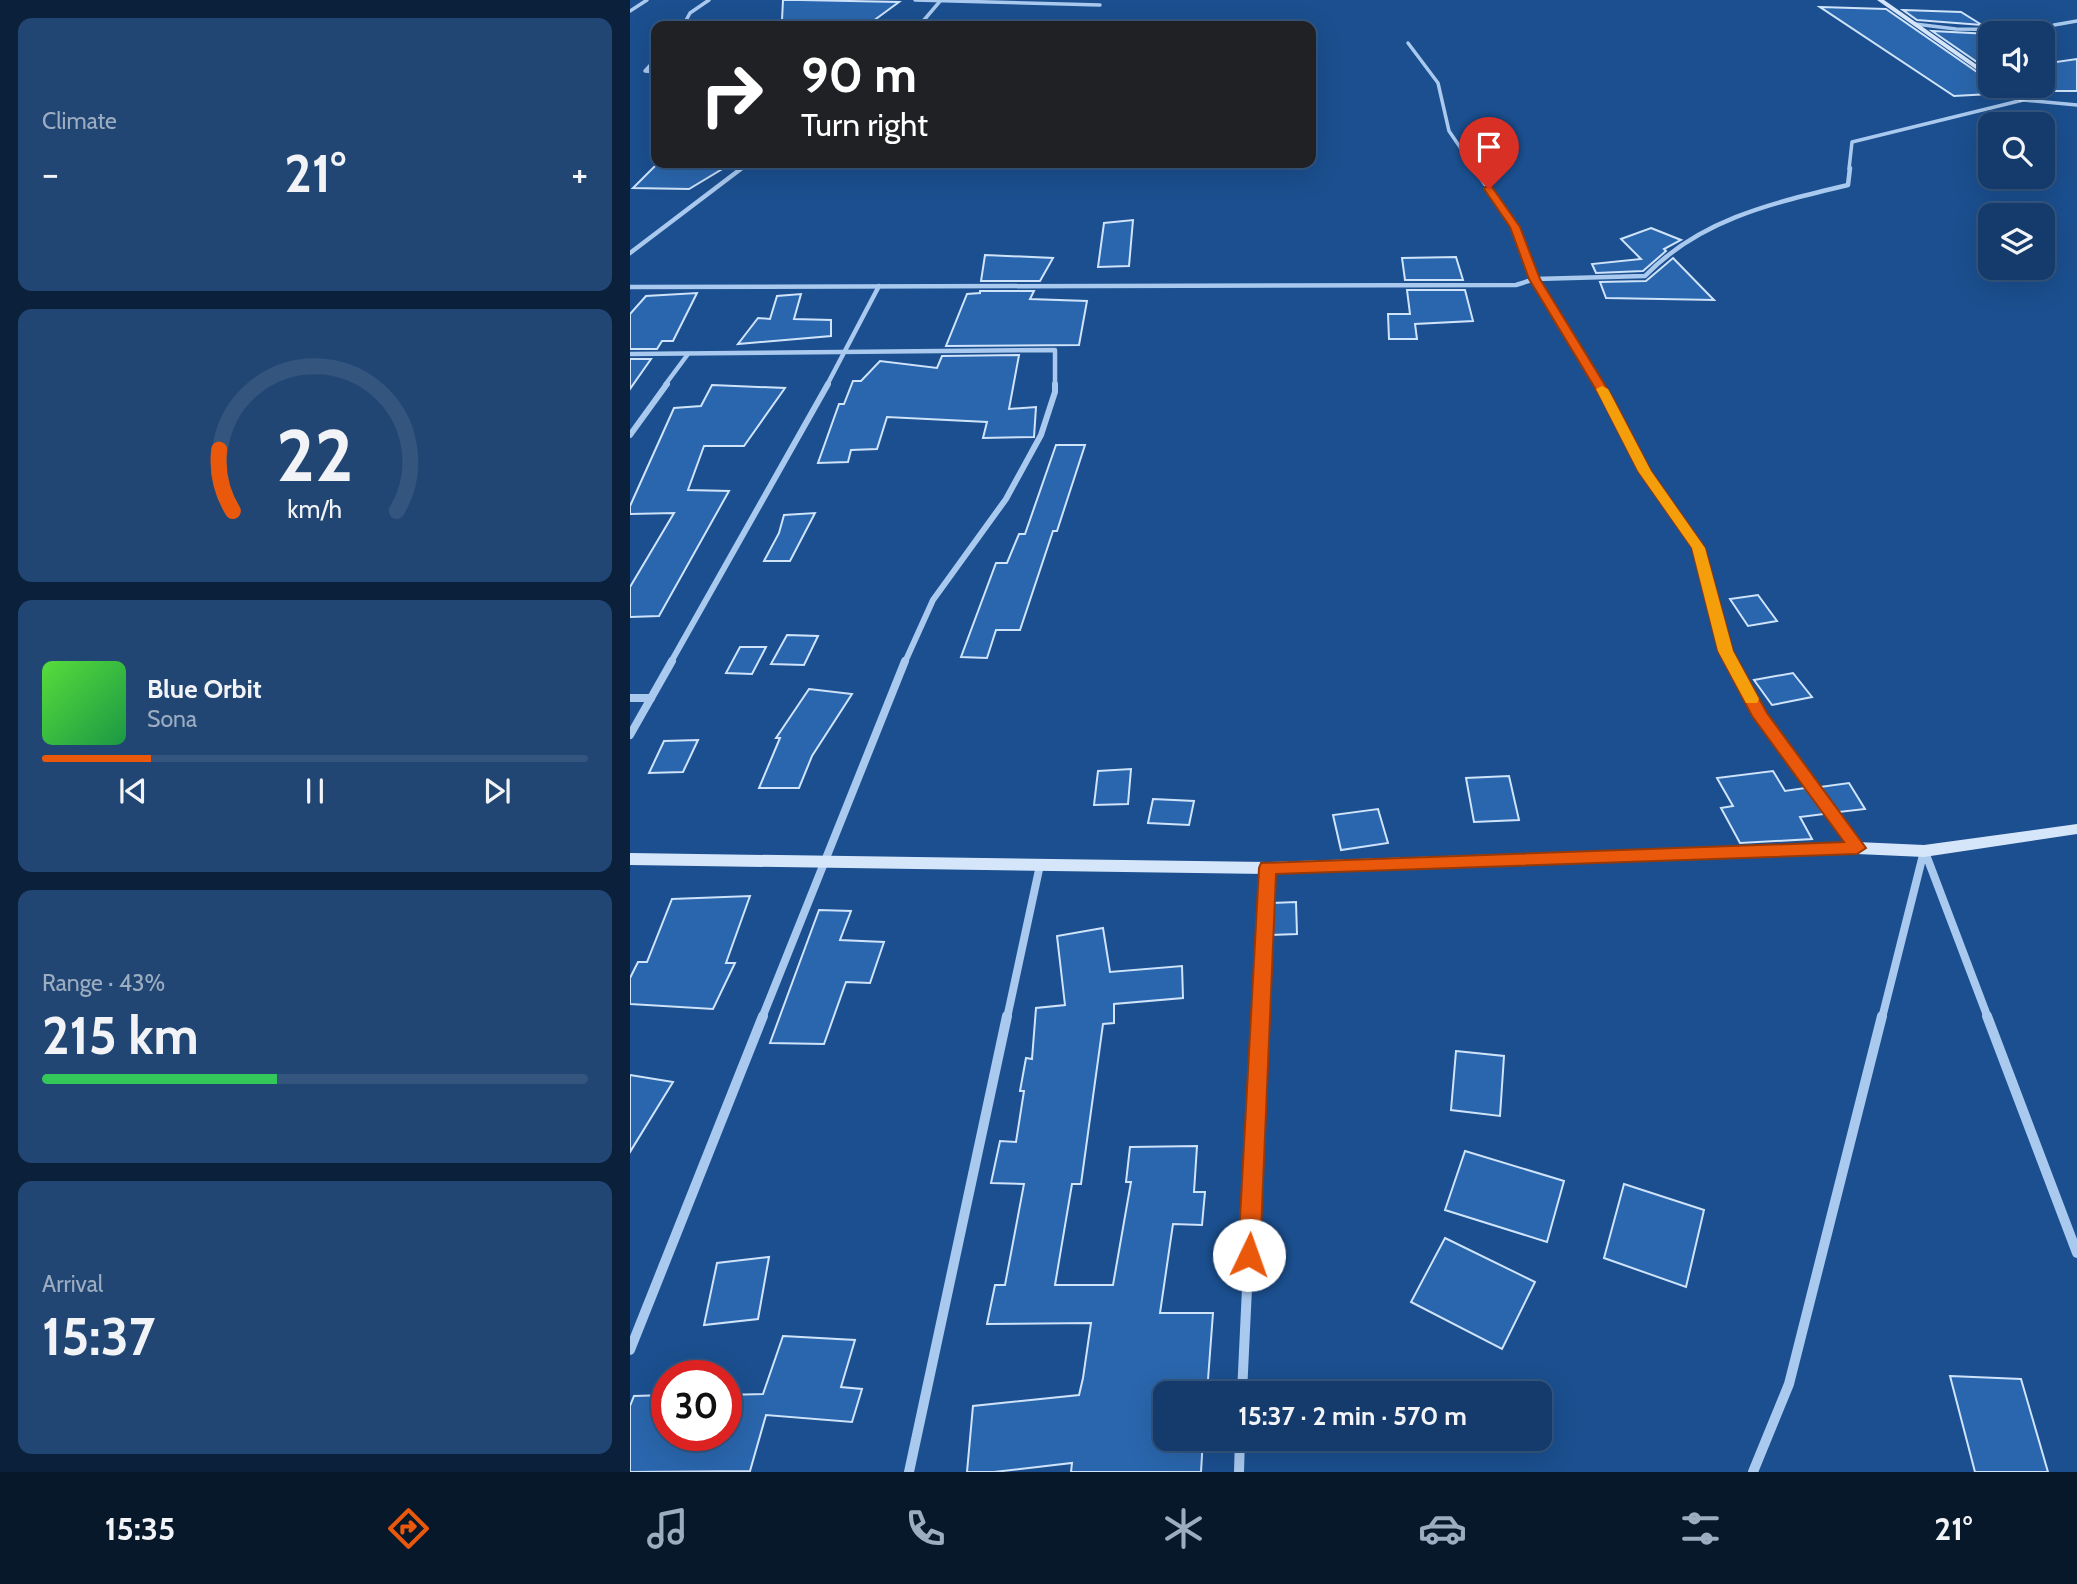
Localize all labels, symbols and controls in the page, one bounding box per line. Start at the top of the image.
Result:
map controls [1978,21,2055,280]
button: sound [1978,21,2055,98]
text: 90 m [801,45,917,104]
icon: right [686,49,777,140]
text: Turn right [801,105,928,144]
text: Climate [42,107,117,135]
button: search [1978,112,2055,189]
pin [1459,117,1519,189]
icon: arrive [1470,128,1508,166]
text: 21° [284,142,346,205]
text: − [42,150,59,197]
text: + [571,150,588,197]
button: layers [1978,203,2055,280]
text: 22 [276,412,354,500]
text: km/h [288,494,342,524]
text: Blue Orbit [147,673,262,705]
text: Sona [147,705,197,733]
icon: previous [114,772,152,810]
icon: pause [296,772,334,810]
icon: next [478,772,516,810]
text: Range · 43% [42,969,165,997]
text: 215 km [42,1004,199,1067]
position arrow [1212,1218,1286,1292]
text: Arrival [42,1270,103,1298]
text: 15:37 [42,1305,155,1368]
speed limit sign: 30 [651,1360,742,1451]
text: 15:37 · 2 min · 570 m [1238,1400,1467,1432]
icon: directions [384,1504,433,1553]
icon: music [643,1504,692,1553]
icon: phone [901,1504,950,1553]
icon: climate [1159,1504,1208,1553]
icon: car [1418,1504,1467,1553]
icon: filters [1676,1504,1725,1553]
text: 15:35 [105,1509,175,1548]
text: 21° [1934,1509,1972,1548]

